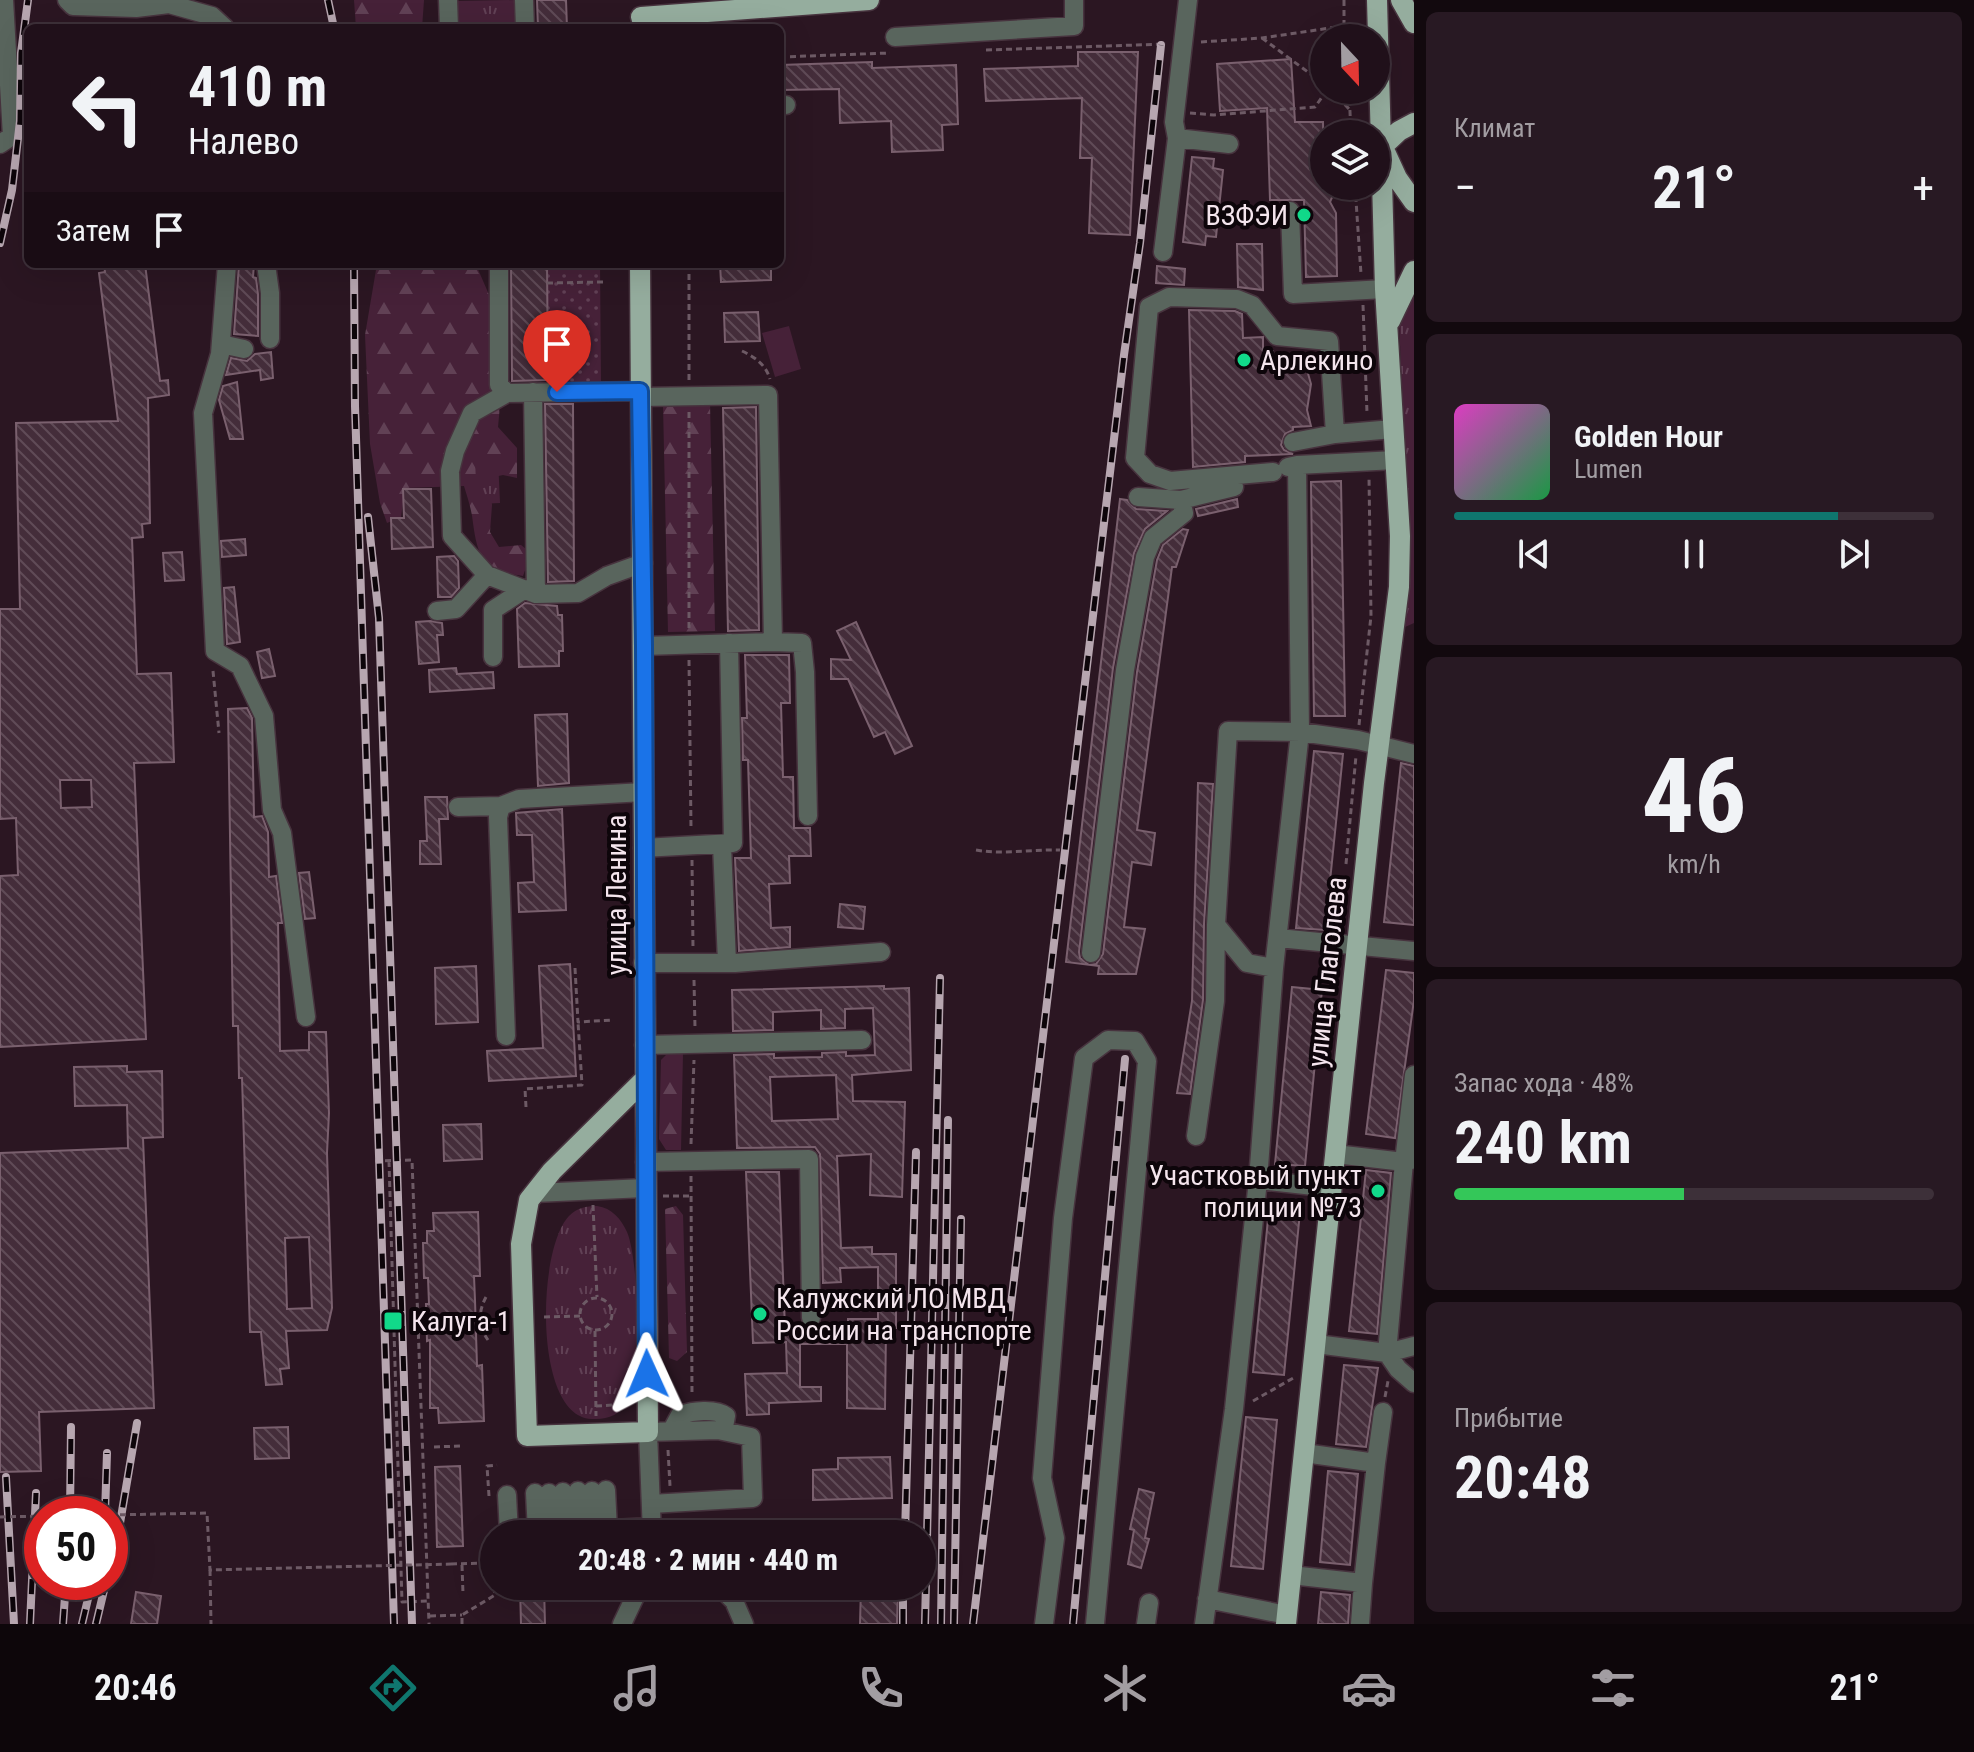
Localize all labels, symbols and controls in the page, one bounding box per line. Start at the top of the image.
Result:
north arrow [1310,24,1390,104]
map controls [1310,24,1390,200]
text: 410 m [188,54,327,120]
icon: left [56,56,160,160]
text: Климат [1454,113,1535,143]
button: layers [1310,120,1390,200]
text: Налево [188,121,299,163]
text: 21° [1652,152,1736,223]
text: − [1454,162,1476,214]
text: + [1912,162,1934,214]
place label: ВЗФЭИ [1205,199,1288,232]
marker: ВЗФЭИ [1295,206,1313,224]
icon: arrive [147,208,191,252]
text: Затем [56,213,131,248]
pin [523,310,591,392]
icon: arrive [535,322,579,366]
place label: Арлекино [1260,344,1373,377]
marker: Арлекино [1235,351,1253,369]
text: Golden Hour [1574,419,1723,454]
text: Lumen [1574,454,1643,484]
icon: previous [1512,532,1556,576]
icon: pause [1672,532,1716,576]
icon: next [1832,532,1876,576]
text: 46 [1641,736,1747,857]
street label: улица Ленина [600,815,633,975]
text: km/h [1667,849,1721,879]
street label: улица Глаголева [1301,875,1353,1069]
text: Запас хода · 48% [1454,1068,1634,1098]
text: 240 km [1454,1107,1632,1178]
place label: Участковый пункт полиции №73 [1149,1159,1362,1224]
marker: Участковый пункт полиции №73 [1369,1182,1387,1200]
place label: Калужский ЛО МВД России на транспорте [776,1282,1032,1347]
place label: Калуга-1 [411,1305,511,1338]
marker: Калужский ЛО МВД России на транспорте [751,1305,769,1323]
marker: Калуга-1 [382,1310,404,1332]
position arrow [605,1332,689,1416]
text: Прибытие [1454,1403,1563,1433]
text: 20:48 [1454,1442,1592,1513]
speed limit sign: 50 [24,1496,128,1600]
text: 20:48 · 2 мин · 440 m [578,1542,838,1577]
icon: directions [365,1660,421,1716]
icon: music [609,1660,665,1716]
icon: phone [853,1660,909,1716]
icon: climate [1097,1660,1153,1716]
icon: car [1341,1660,1397,1716]
icon: filters [1585,1660,1641,1716]
text: 20:46 [94,1667,177,1709]
text: 21° [1829,1667,1880,1709]

